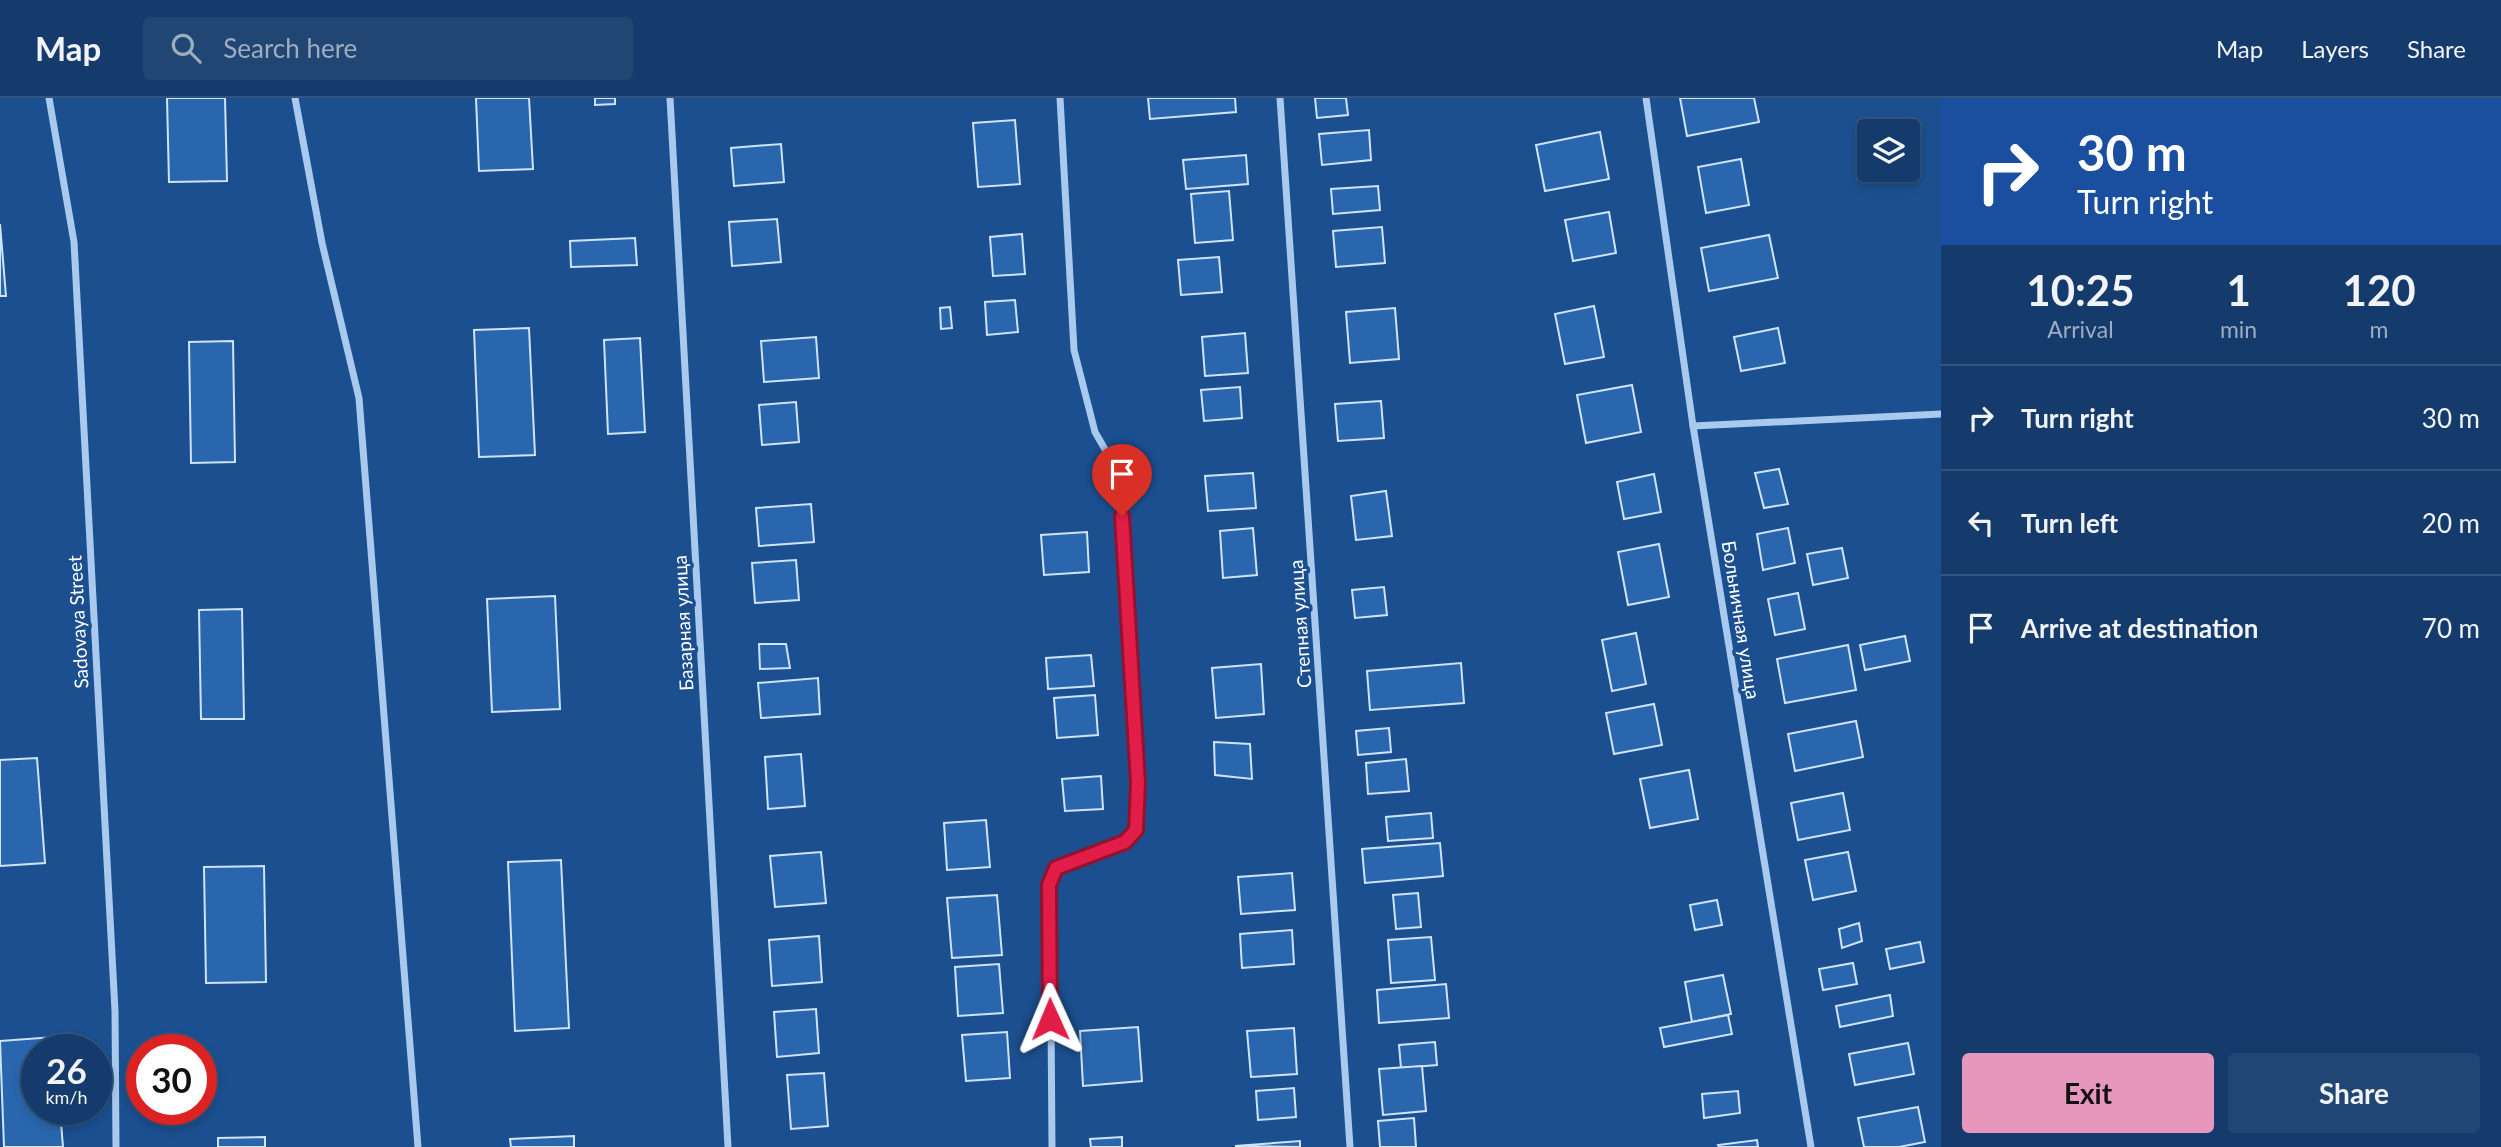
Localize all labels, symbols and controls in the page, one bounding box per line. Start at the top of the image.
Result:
search box [143,17,633,80]
text: Map [35,28,101,68]
icon: search [167,29,205,67]
text: Search here [223,32,357,64]
text: Map [2216,34,2263,63]
text: Layers [2301,34,2369,63]
text: Share [2407,34,2466,63]
map controls [1857,119,1920,182]
button: layers [1857,119,1920,182]
text: 30 m [2077,123,2187,181]
icon: right [1962,126,2053,217]
text: Turn right [2077,182,2213,221]
text: 10:25 [2026,265,2135,315]
text: 1 [2226,265,2251,315]
text: 120 [2343,265,2416,315]
text: Arrival [2047,315,2114,343]
text: min [2220,315,2257,343]
text: m [2370,315,2389,343]
icon: right [1962,399,2000,437]
text: Turn right [2021,402,2134,434]
text: 30 m [2422,402,2480,434]
pin [1092,444,1152,516]
icon: arrive [1103,455,1141,493]
icon: left [1962,504,2000,542]
text: Turn left [2021,507,2118,539]
text: 20 m [2422,507,2480,539]
street label: Больничная улица [1718,539,1765,701]
street label: Базарная улица [667,554,698,692]
street label: Sadovaya Street [63,555,92,689]
street label: Степная улица [1284,559,1315,689]
icon: arrive [1962,609,2000,647]
text: Arrive at destination [2021,612,2258,644]
text: 70 m [2422,612,2480,644]
position arrow [1013,982,1087,1056]
speed limit sign: 30 [126,1034,217,1125]
text: 26 [46,1049,87,1091]
button: Exit [1962,1053,2214,1133]
button: Share [2228,1053,2480,1133]
text: km/h [45,1086,88,1108]

